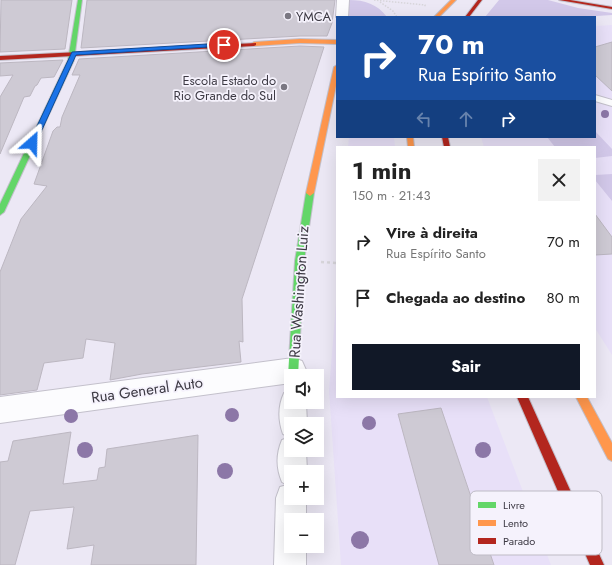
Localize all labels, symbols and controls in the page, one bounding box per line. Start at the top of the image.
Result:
place label: YMCA [296,7,332,26]
marker: YMCA [283,11,293,21]
text: 70 m [418,24,485,65]
pin [207,28,241,62]
icon: right [352,32,404,84]
icon: arrive [213,34,235,56]
text: Rua Espírito Santo [418,62,556,88]
place label: Escola Estado do Rio Grande do Sul [173,71,276,105]
marker: Escola Estado do Rio Grande do Sul [279,82,289,92]
icon: left [413,108,435,130]
icon: ahead [455,108,477,130]
icon: right [497,108,519,130]
position arrow [11,122,53,164]
text: 1 min [352,153,412,188]
button: close [538,159,580,201]
text: 150 m · 21:43 [352,186,431,205]
text: Vire à direita [386,222,478,244]
street label: Rua Washington Luiz [283,225,315,359]
icon: right [352,231,374,253]
text: 70 m [547,231,580,253]
text: Rua Espírito Santo [386,244,486,263]
icon: arrive [352,287,374,309]
text: Chegada ao destino [386,287,525,309]
text: 80 m [547,287,580,309]
button: Sair [352,344,580,390]
map controls [284,369,324,553]
button: sound [284,369,324,409]
street label: Rua General Auto [90,371,204,409]
button: layers [284,417,324,457]
button: + [284,465,324,505]
legend [470,491,602,555]
text: Livre [503,497,525,513]
button: − [284,513,324,553]
text: Lento [503,515,528,531]
text: Parado [503,533,535,549]

